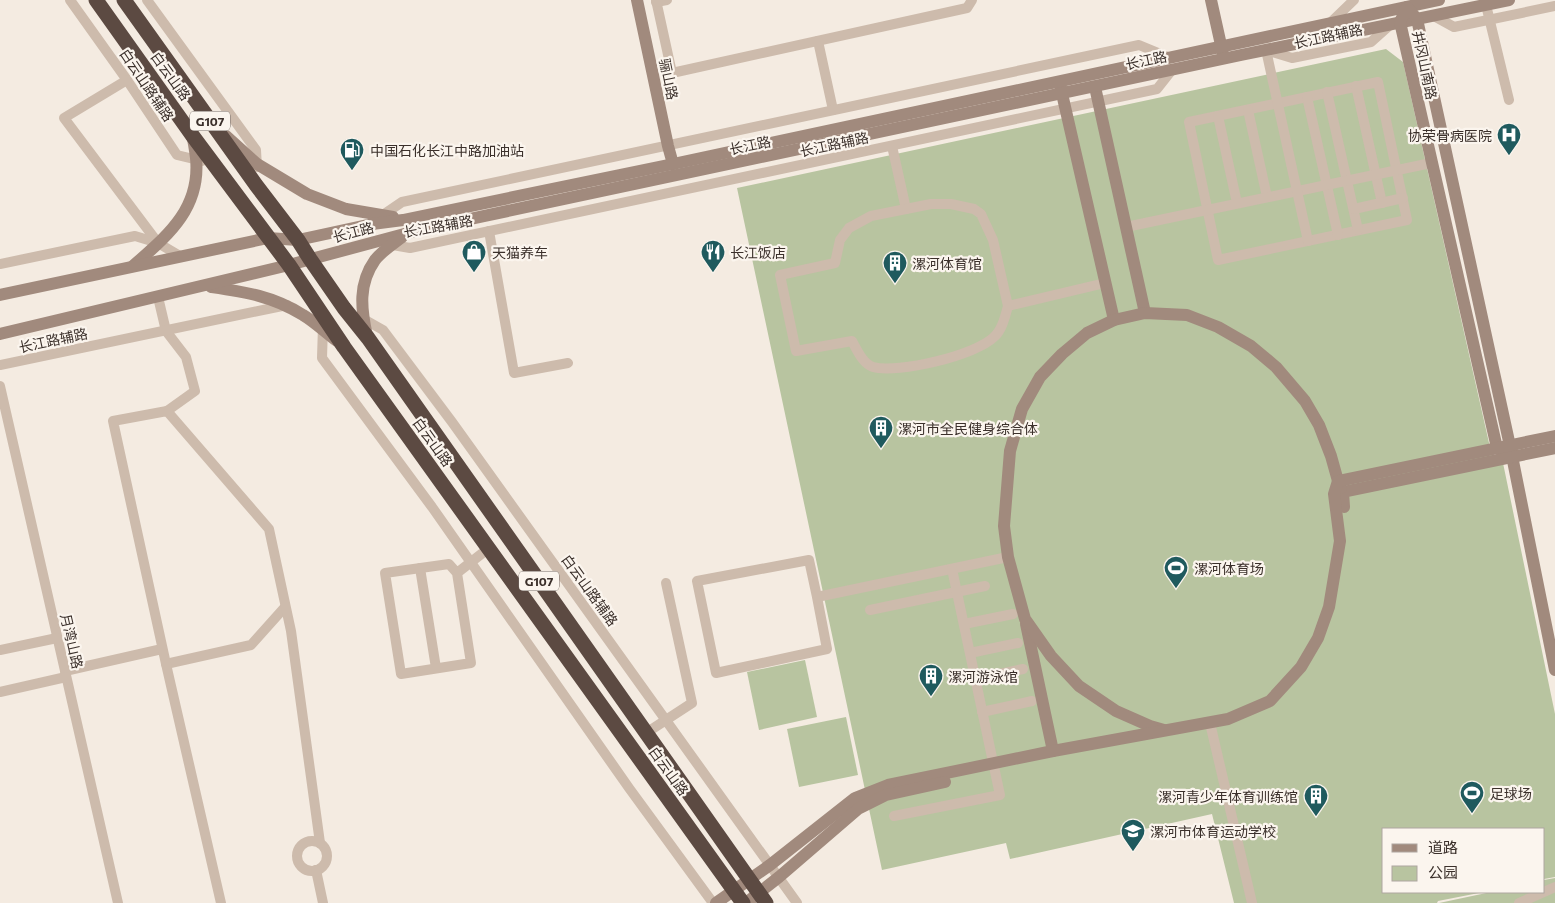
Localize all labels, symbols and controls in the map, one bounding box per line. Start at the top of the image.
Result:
street label: 长江路辅路 [1292,20,1364,52]
street label: 井冈山南路 [1409,29,1441,101]
street label: 白云山路辅路 [116,45,178,125]
street label: 长江路 [1124,47,1168,73]
street label: 白云山路 [148,48,194,104]
street label: 骊山路 [656,57,682,101]
road number: G107 [190,112,230,130]
hospital icon: 协荣骨病医院 [1496,122,1522,156]
place label: 协荣骨病医院 [1408,127,1492,144]
street label: 长江路辅路 [798,128,870,160]
street label: 长江路 [728,132,772,158]
fuel station icon: 中国石化长江中路加油站 [339,137,365,171]
place label: 中国石化长江中路加油站 [370,142,524,159]
street label: 长江路辅路 [402,212,474,240]
street label: 长江路 [331,218,375,246]
shop icon: 天猫养车 [461,239,487,273]
restaurant icon: 长江饭店 [700,239,726,273]
place label: 天猫养车 [492,244,548,261]
place label: 长江饭店 [730,244,786,261]
building icon: 漯河体育馆 [882,250,908,284]
place label: 漯河体育馆 [912,255,982,272]
street label: 长江路辅路 [17,324,89,356]
street label: 白云山路 [410,414,456,470]
building icon: 漯河市全民健身综合体 [868,415,894,449]
place label: 漯河市全民健身综合体 [898,420,1038,437]
street label: 白云山路辅路 [558,551,622,629]
sports icon: 漯河体育场 [1163,555,1189,589]
place label: 漯河体育场 [1194,560,1264,577]
road number: G107 [519,572,559,590]
street label: 月湾山路 [57,612,87,670]
building icon: 漯河游泳馆 [918,663,944,697]
place label: 漯河游泳馆 [948,668,1018,685]
street label: 白云山路 [646,743,692,799]
sports icon: 足球场 [1459,780,1485,814]
building icon: 漯河青少年体育训练馆 [1303,783,1329,817]
place label: 足球场 [1490,785,1532,802]
place label: 漯河青少年体育训练馆 [1158,788,1298,805]
school or university icon: 漯河市体育运动学校 [1120,818,1146,852]
place label: 漯河市体育运动学校 [1150,823,1276,840]
legend [1382,828,1545,893]
text: 道路 [1428,838,1458,856]
text: 公园 [1428,863,1458,881]

